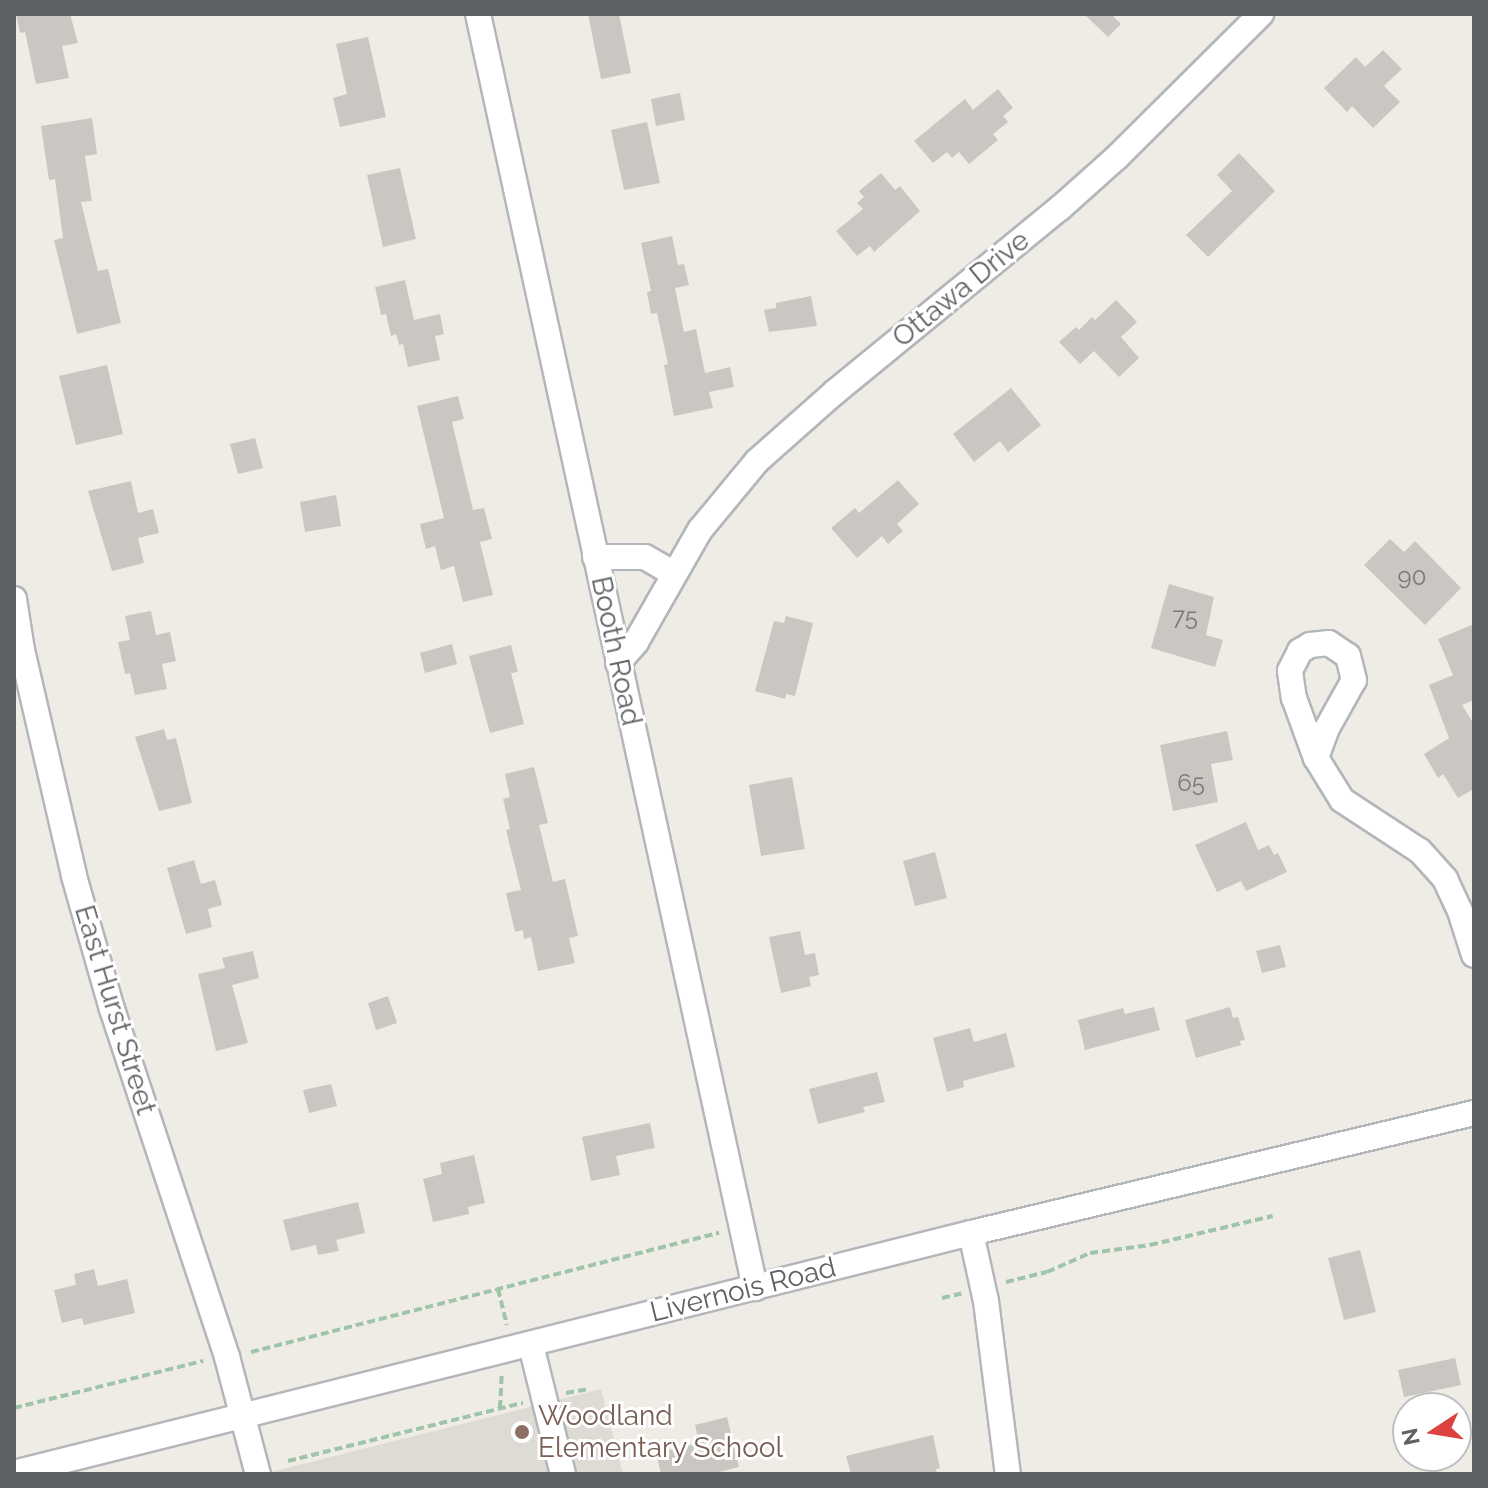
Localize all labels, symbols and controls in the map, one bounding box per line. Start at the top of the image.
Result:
street label: Ottawa Drive [886,224,1036,354]
house number: 90 [1398,563,1426,591]
street label: Booth Road [584,573,648,729]
house number: 75 [1172,603,1198,631]
house number: 65 [1177,769,1205,797]
street label: East Hurst Street [67,901,163,1119]
street label: Livernois Road [647,1251,839,1329]
north arrow [1392,1392,1472,1472]
place label: Woodland Elementary School [538,1399,784,1465]
marker: Woodland Elementary School [513,1423,531,1441]
text: N [1396,1426,1425,1447]

